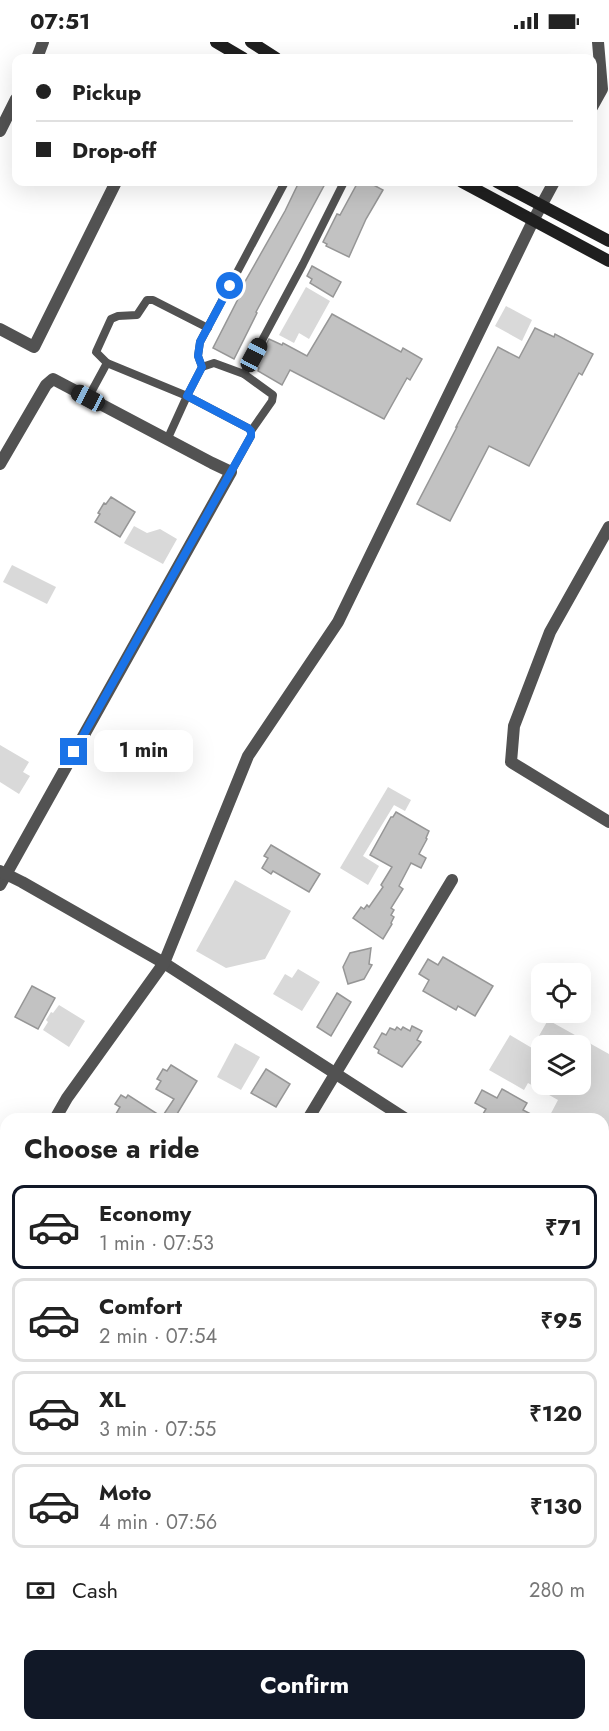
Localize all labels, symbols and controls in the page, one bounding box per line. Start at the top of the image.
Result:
text: 07:51 [30,5,90,37]
text: Pickup [72,76,141,108]
text: Drop-off [72,134,156,166]
route start [216,272,243,299]
car [238,335,270,375]
car [68,382,108,414]
callout: 1 min [95,731,194,773]
text: 1 min [119,736,168,765]
route end [60,738,87,765]
map controls [531,963,591,1095]
button: locate [531,963,591,1023]
button: layers [531,1035,591,1095]
text: Choose a ride [24,1129,199,1168]
text: Economy [99,1197,191,1229]
icon: car [27,1200,81,1254]
text: ₹71 [545,1211,582,1243]
text: 1 min · 07:53 [99,1229,214,1258]
text: Comfort [99,1290,182,1322]
icon: car [27,1293,81,1347]
text: ₹95 [541,1304,582,1336]
text: 2 min · 07:54 [99,1322,217,1351]
text: XL [99,1383,126,1415]
icon: car [27,1386,81,1440]
text: ₹120 [529,1397,582,1429]
text: 3 min · 07:55 [99,1415,216,1444]
text: Moto [99,1476,152,1508]
icon: car [27,1479,81,1533]
text: ₹130 [530,1490,582,1522]
text: 4 min · 07:56 [99,1508,217,1537]
icon: cash [24,1574,57,1607]
text: Cash [72,1574,118,1606]
text: 280 m [529,1576,585,1605]
button: Confirm [24,1650,585,1719]

